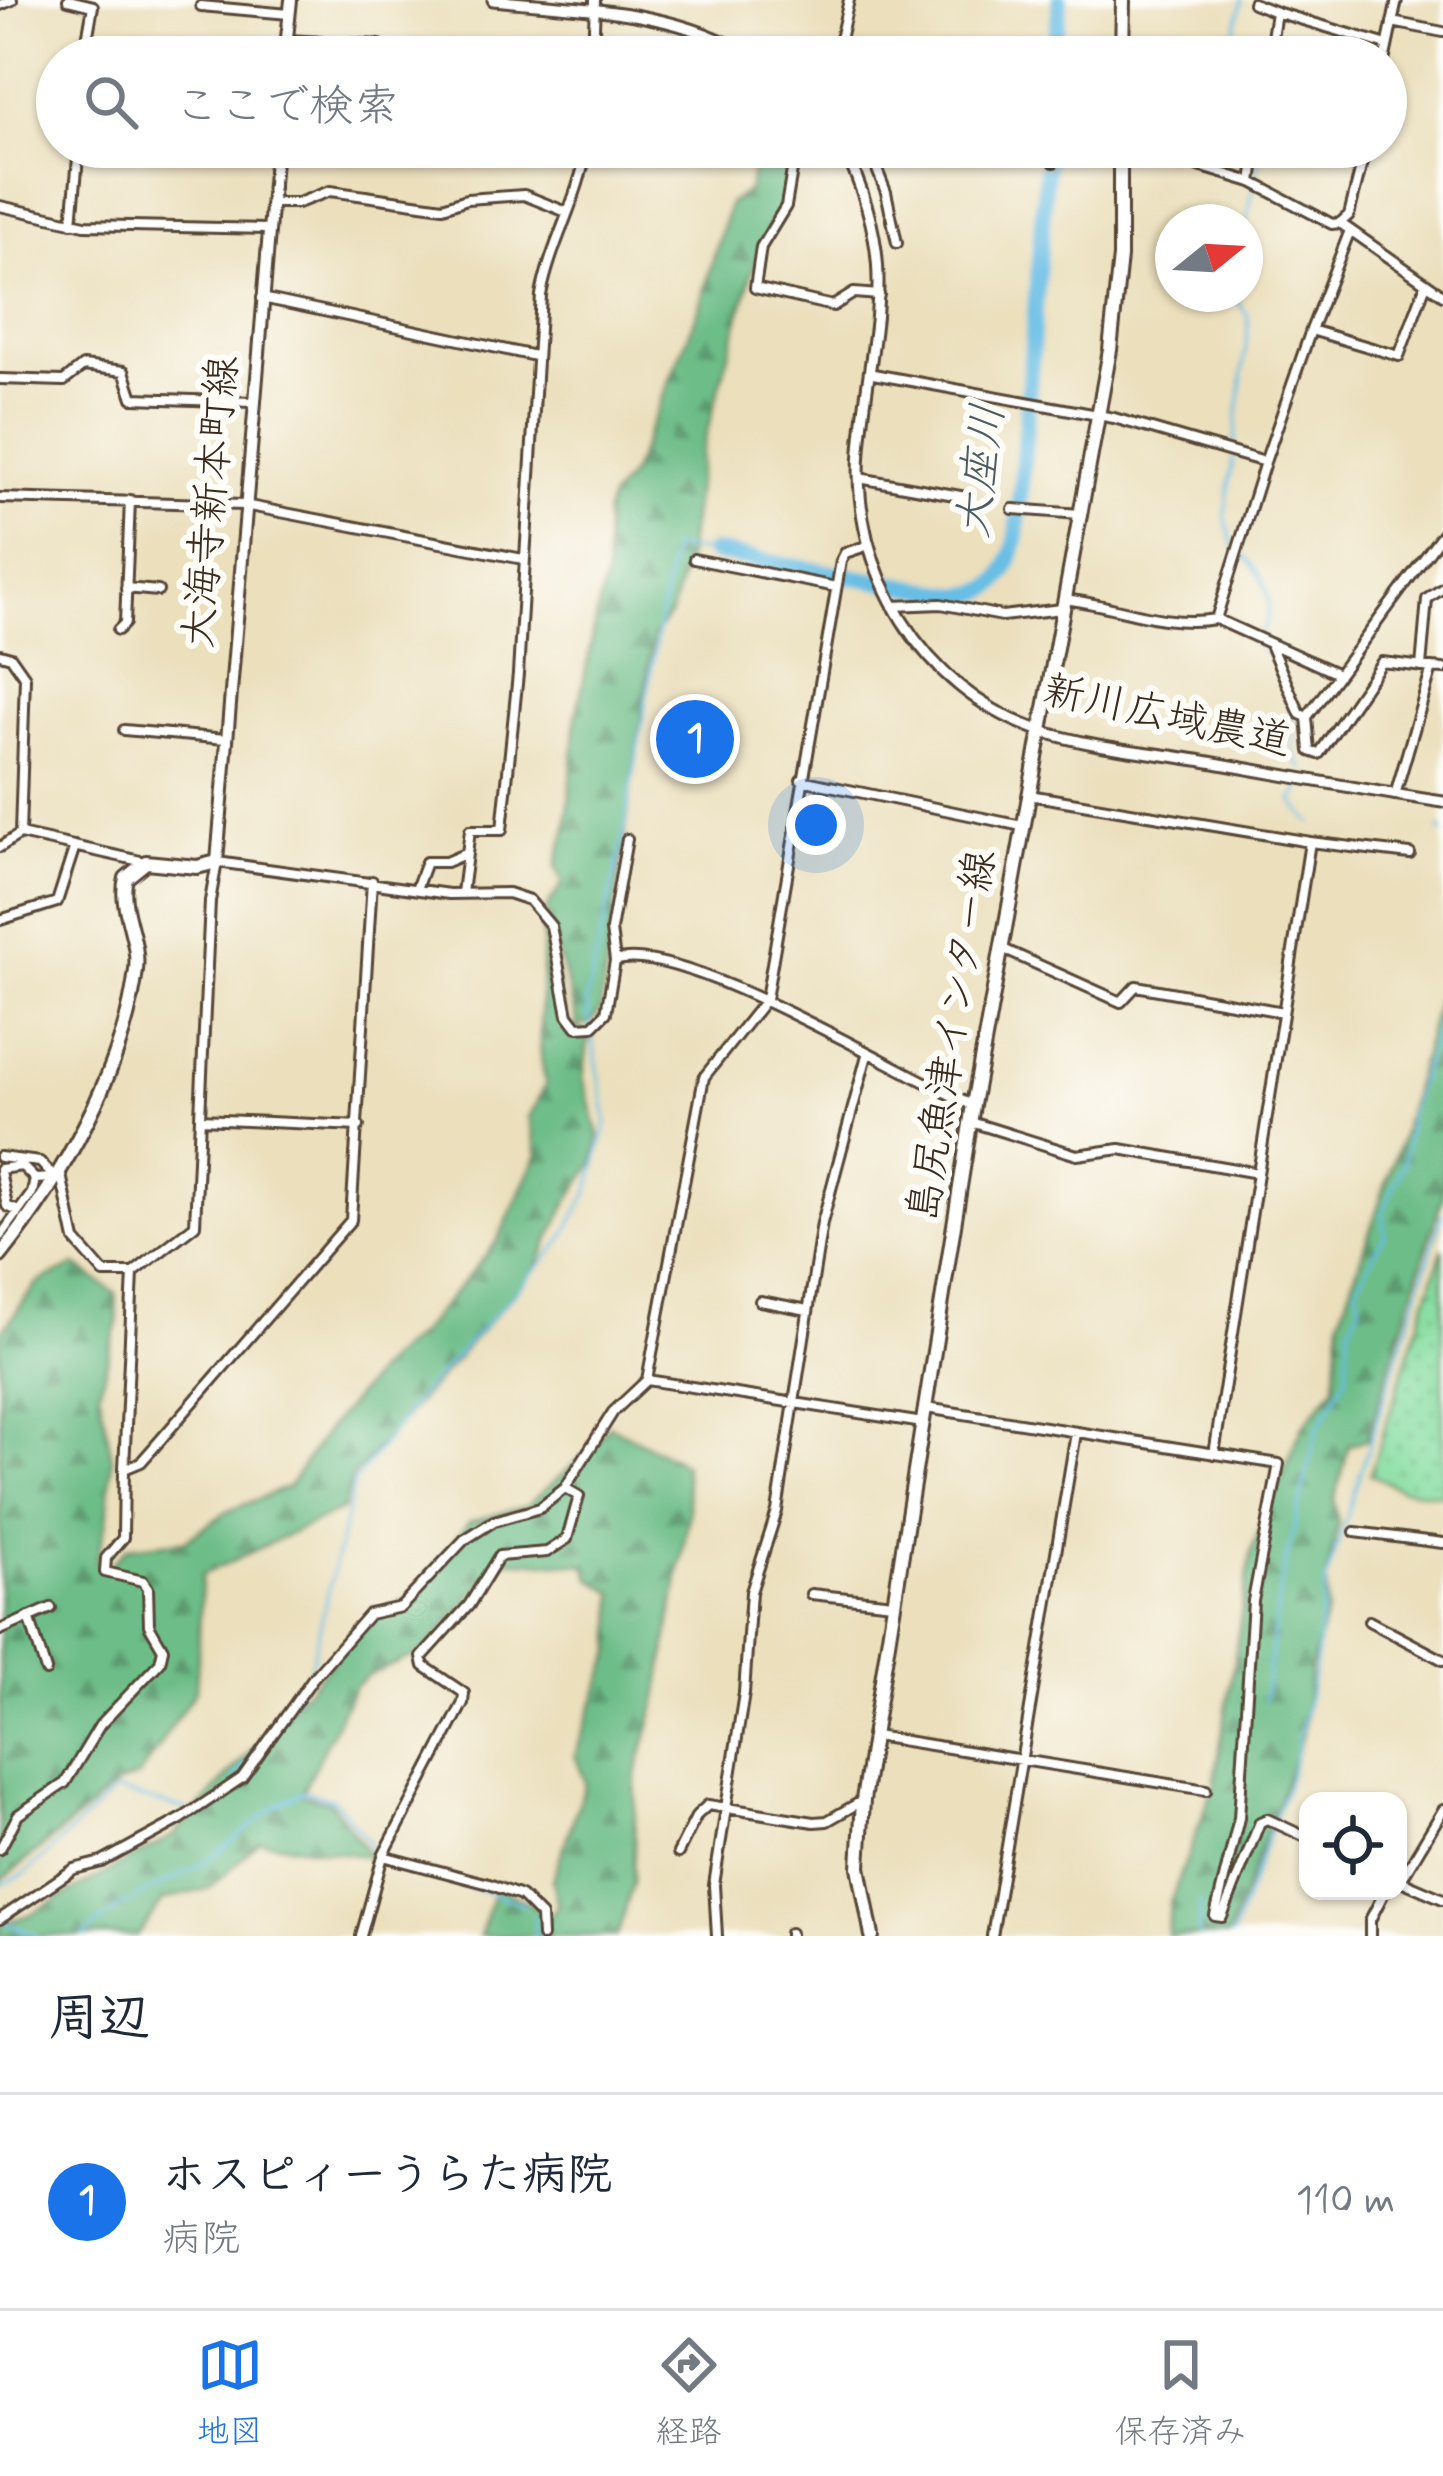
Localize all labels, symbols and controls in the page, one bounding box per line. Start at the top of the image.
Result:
search box [36,36,1407,168]
icon: search [78,69,144,135]
text: ここで検索 [174,78,399,137]
north arrow [1155,204,1263,312]
street label: 大海寺新本町線 [172,353,252,651]
water label: 大座川 [944,400,1020,542]
street label: 新川広域農道 [1038,664,1296,770]
pin: 1 [656,694,734,784]
your location [786,795,846,855]
street label: 島尻魚津インター線 [896,846,1010,1226]
map controls [1299,1792,1407,1900]
button: locate [1299,1792,1407,1900]
text: 周辺 [48,1987,150,2053]
text: ホスピィーうらた病院 [162,2147,612,2206]
text: 1 [78,2176,96,2227]
text: 110 m [1296,2176,1395,2227]
text: 病院 [162,2215,240,2266]
tab: 地図 [197,2332,263,2455]
tab: 経路 [656,2332,722,2455]
tab: 保存済み [1115,2332,1247,2455]

